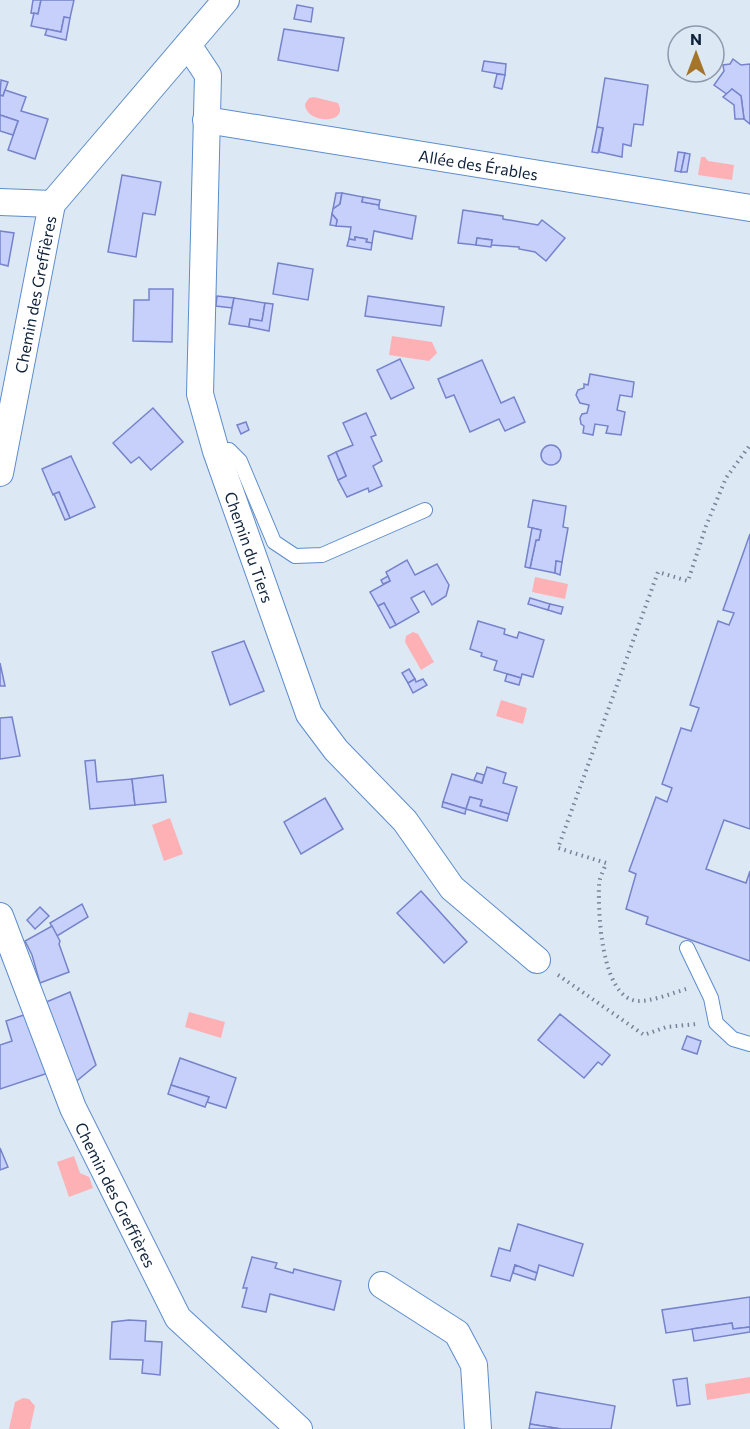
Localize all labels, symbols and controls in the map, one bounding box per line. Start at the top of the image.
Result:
north arrow [666,24,726,84]
text: N [690,29,702,48]
street label: Allée des Érables [417,145,540,183]
street label: Chemin des Greffières [10,214,59,375]
street label: Chemin du Tiers [222,489,278,605]
street label: Chemin des Greffières [72,1119,160,1270]

